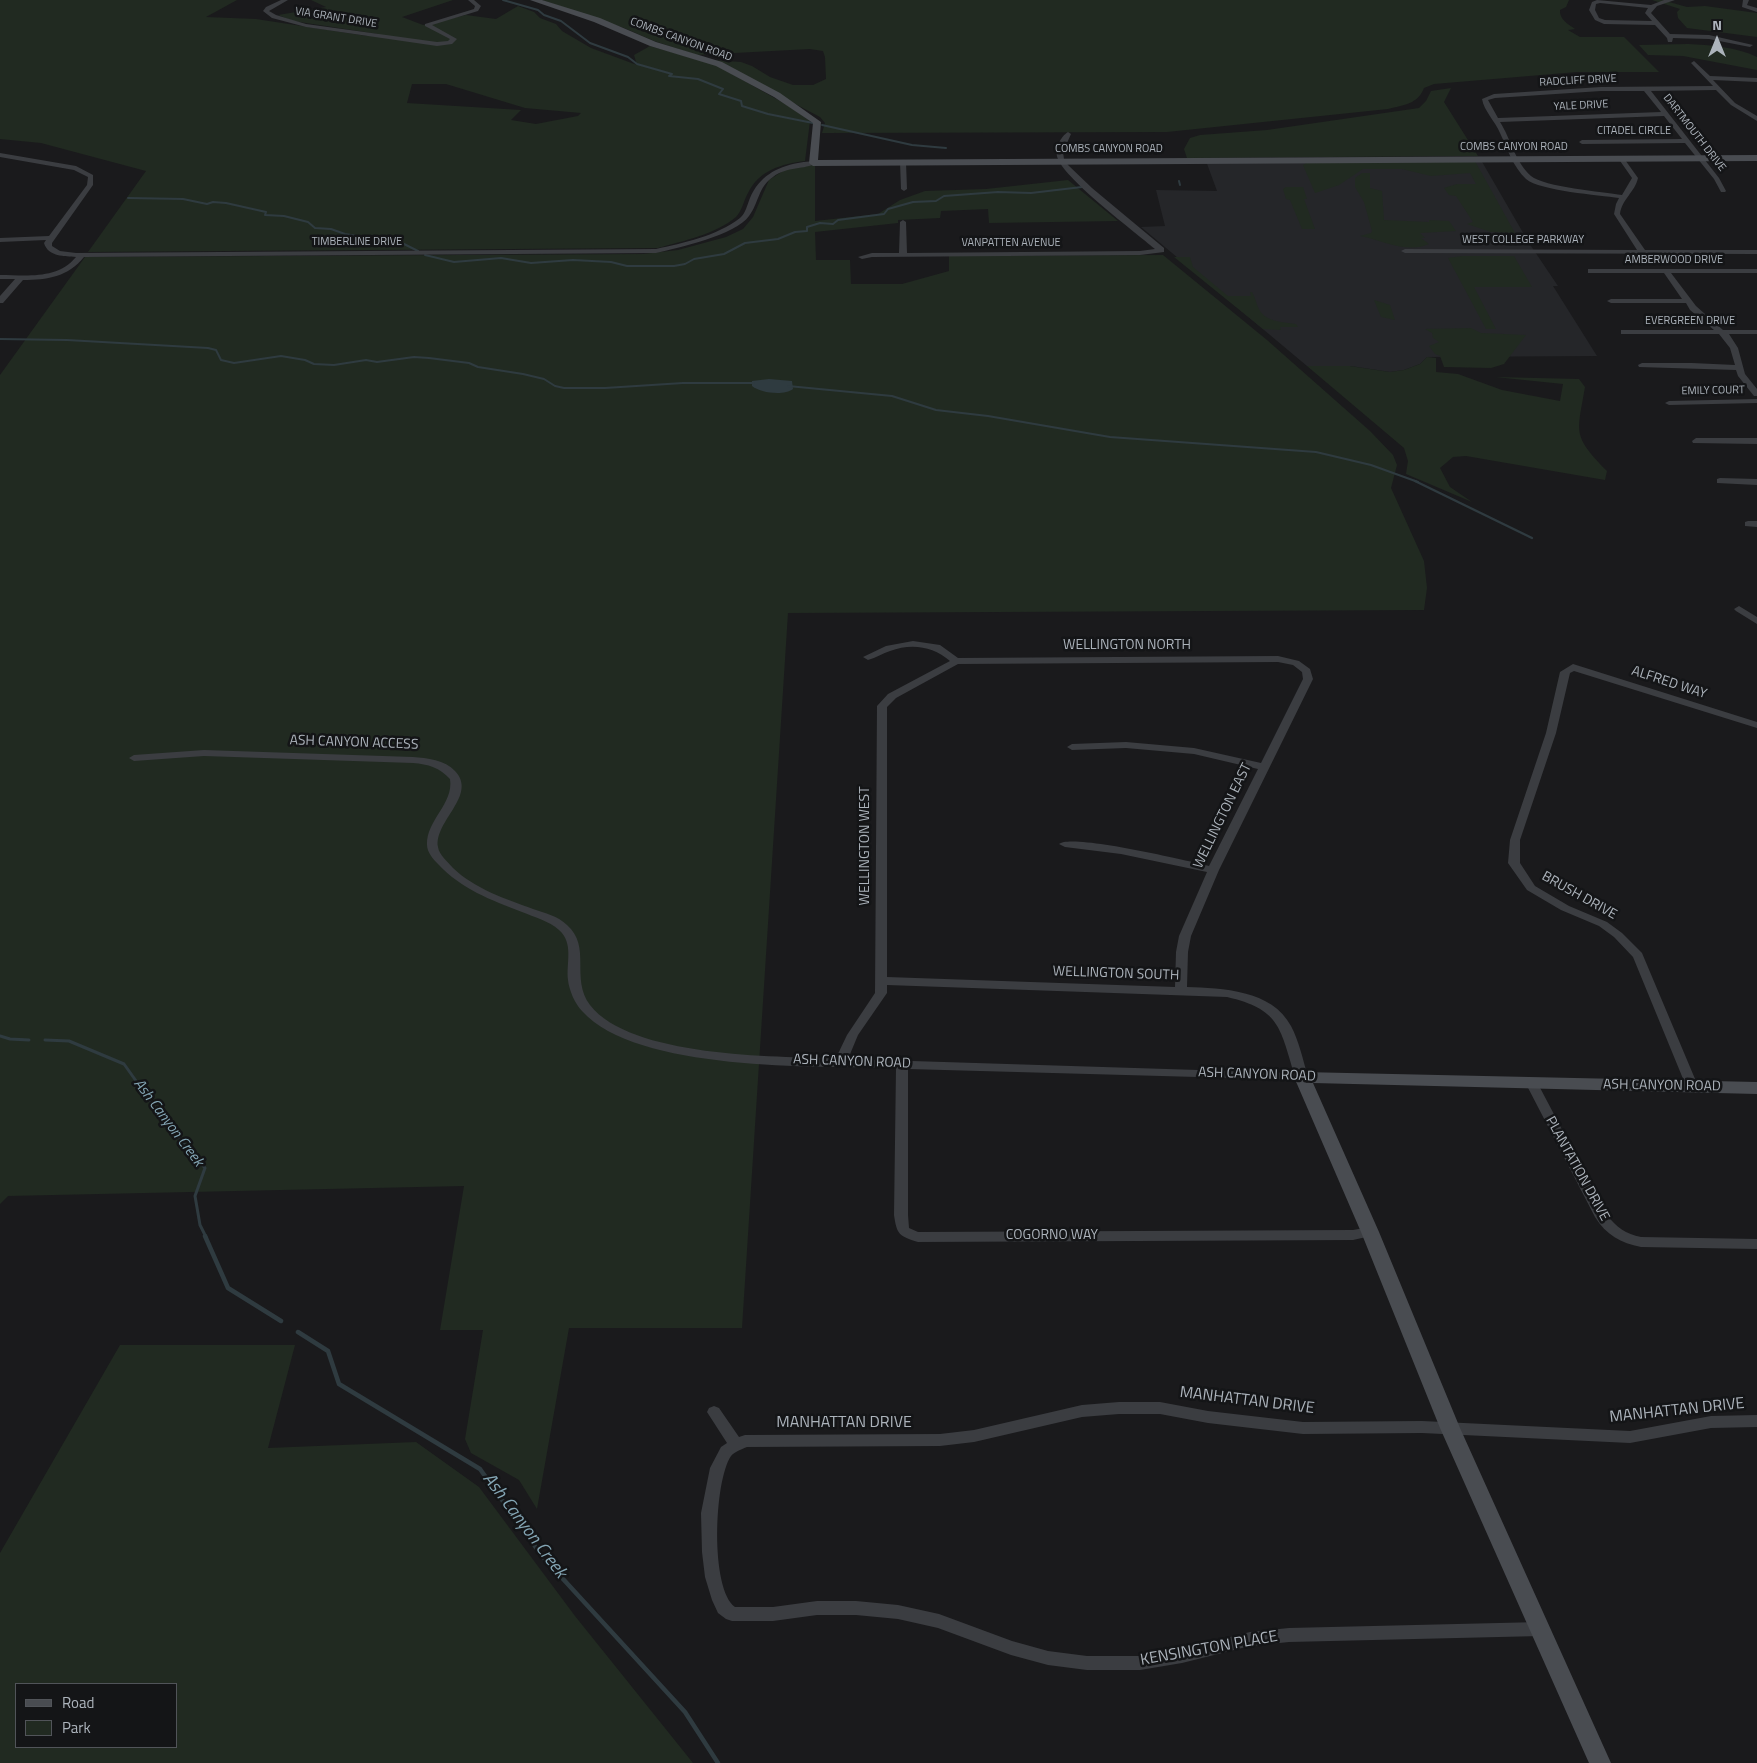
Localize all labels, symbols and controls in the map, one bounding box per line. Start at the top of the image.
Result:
street label: VIA GRANT DRIVE [294,5,378,31]
text: N [1712,14,1722,35]
street label: COMBS CANYON ROAD [628,15,734,65]
north arrow [1692,15,1742,65]
street label: RADCLIFF DRIVE [1539,72,1617,90]
street label: DARTMOUTH DRIVE [1660,92,1728,174]
street label: YALE DRIVE [1553,98,1609,114]
street label: CITADEL CIRCLE [1597,124,1671,138]
street label: COMBS CANYON ROAD [1460,140,1568,154]
street label: COMBS CANYON ROAD [1055,142,1163,156]
street label: WEST COLLEGE PARKWAY [1462,233,1584,247]
street label: TIMBERLINE DRIVE [312,235,402,249]
street label: VANPATTEN AVENUE [961,236,1061,250]
street label: AMBERWOOD DRIVE [1625,253,1723,267]
street label: EVERGREEN DRIVE [1645,314,1735,328]
street label: EMILY COURT [1681,384,1745,398]
street label: WELLINGTON NORTH [1063,638,1191,654]
street label: ALFRED WAY [1629,663,1709,703]
street label: ASH CANYON ACCESS [289,732,419,754]
street label: WELLINGTON EAST [1190,761,1256,871]
street label: WELLINGTON WEST [858,786,874,906]
street label: BRUSH DRIVE [1538,868,1620,924]
street label: WELLINGTON SOUTH [1052,963,1180,985]
street label: ASH CANYON ROAD [793,1052,911,1072]
street label: ASH CANYON ROAD [1198,1065,1316,1085]
water label: Ash Canyon Creek [129,1076,207,1170]
street label: ASH CANYON ROAD [1603,1077,1721,1095]
street label: PLANTATION DRIVE [1541,1114,1613,1224]
street label: COGORNO WAY [1006,1228,1098,1244]
street label: MANHATTAN DRIVE [1179,1383,1315,1419]
street label: MANHATTAN DRIVE [1609,1394,1745,1428]
street label: MANHATTAN DRIVE [776,1413,912,1433]
water label: Ash Canyon Creek [477,1469,571,1583]
street label: KENSINGTON PLACE [1139,1627,1279,1671]
legend [15,1683,178,1748]
text: Road [62,1691,94,1714]
text: Park [62,1716,91,1739]

